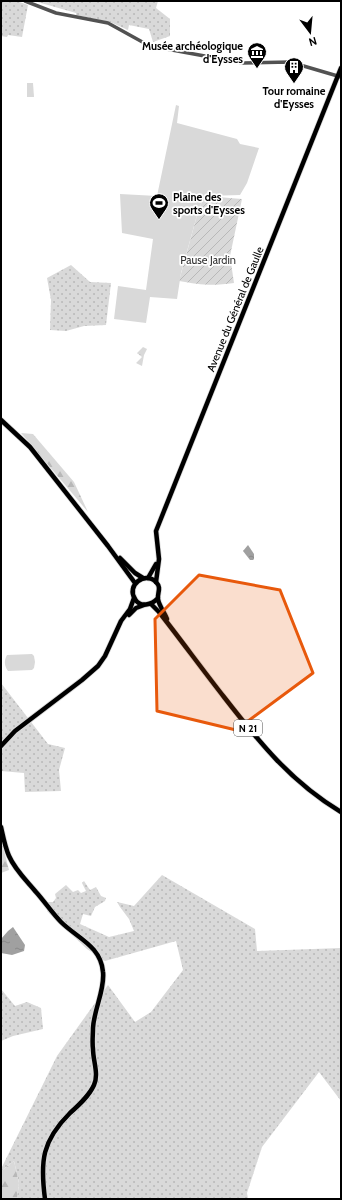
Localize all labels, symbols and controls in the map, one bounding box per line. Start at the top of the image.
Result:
north arrow [290,12,330,52]
text: N [307,34,318,49]
place label: Musée archéologique d'Eysses [142,39,243,66]
museum icon: Musée archéologique d'Eysses [246,41,268,69]
building icon: Tour romaine d'Eysses [283,56,305,84]
place label: Tour romaine d'Eysses [263,84,326,111]
place label: Plaine des sports d'Eysses [173,190,245,217]
sports icon: Plaine des sports d'Eysses [148,192,170,220]
street label: Avenue du Général de Gaulle [203,244,267,374]
park label: Pause Jardin [180,253,236,267]
road number: N 21 [234,720,262,736]

